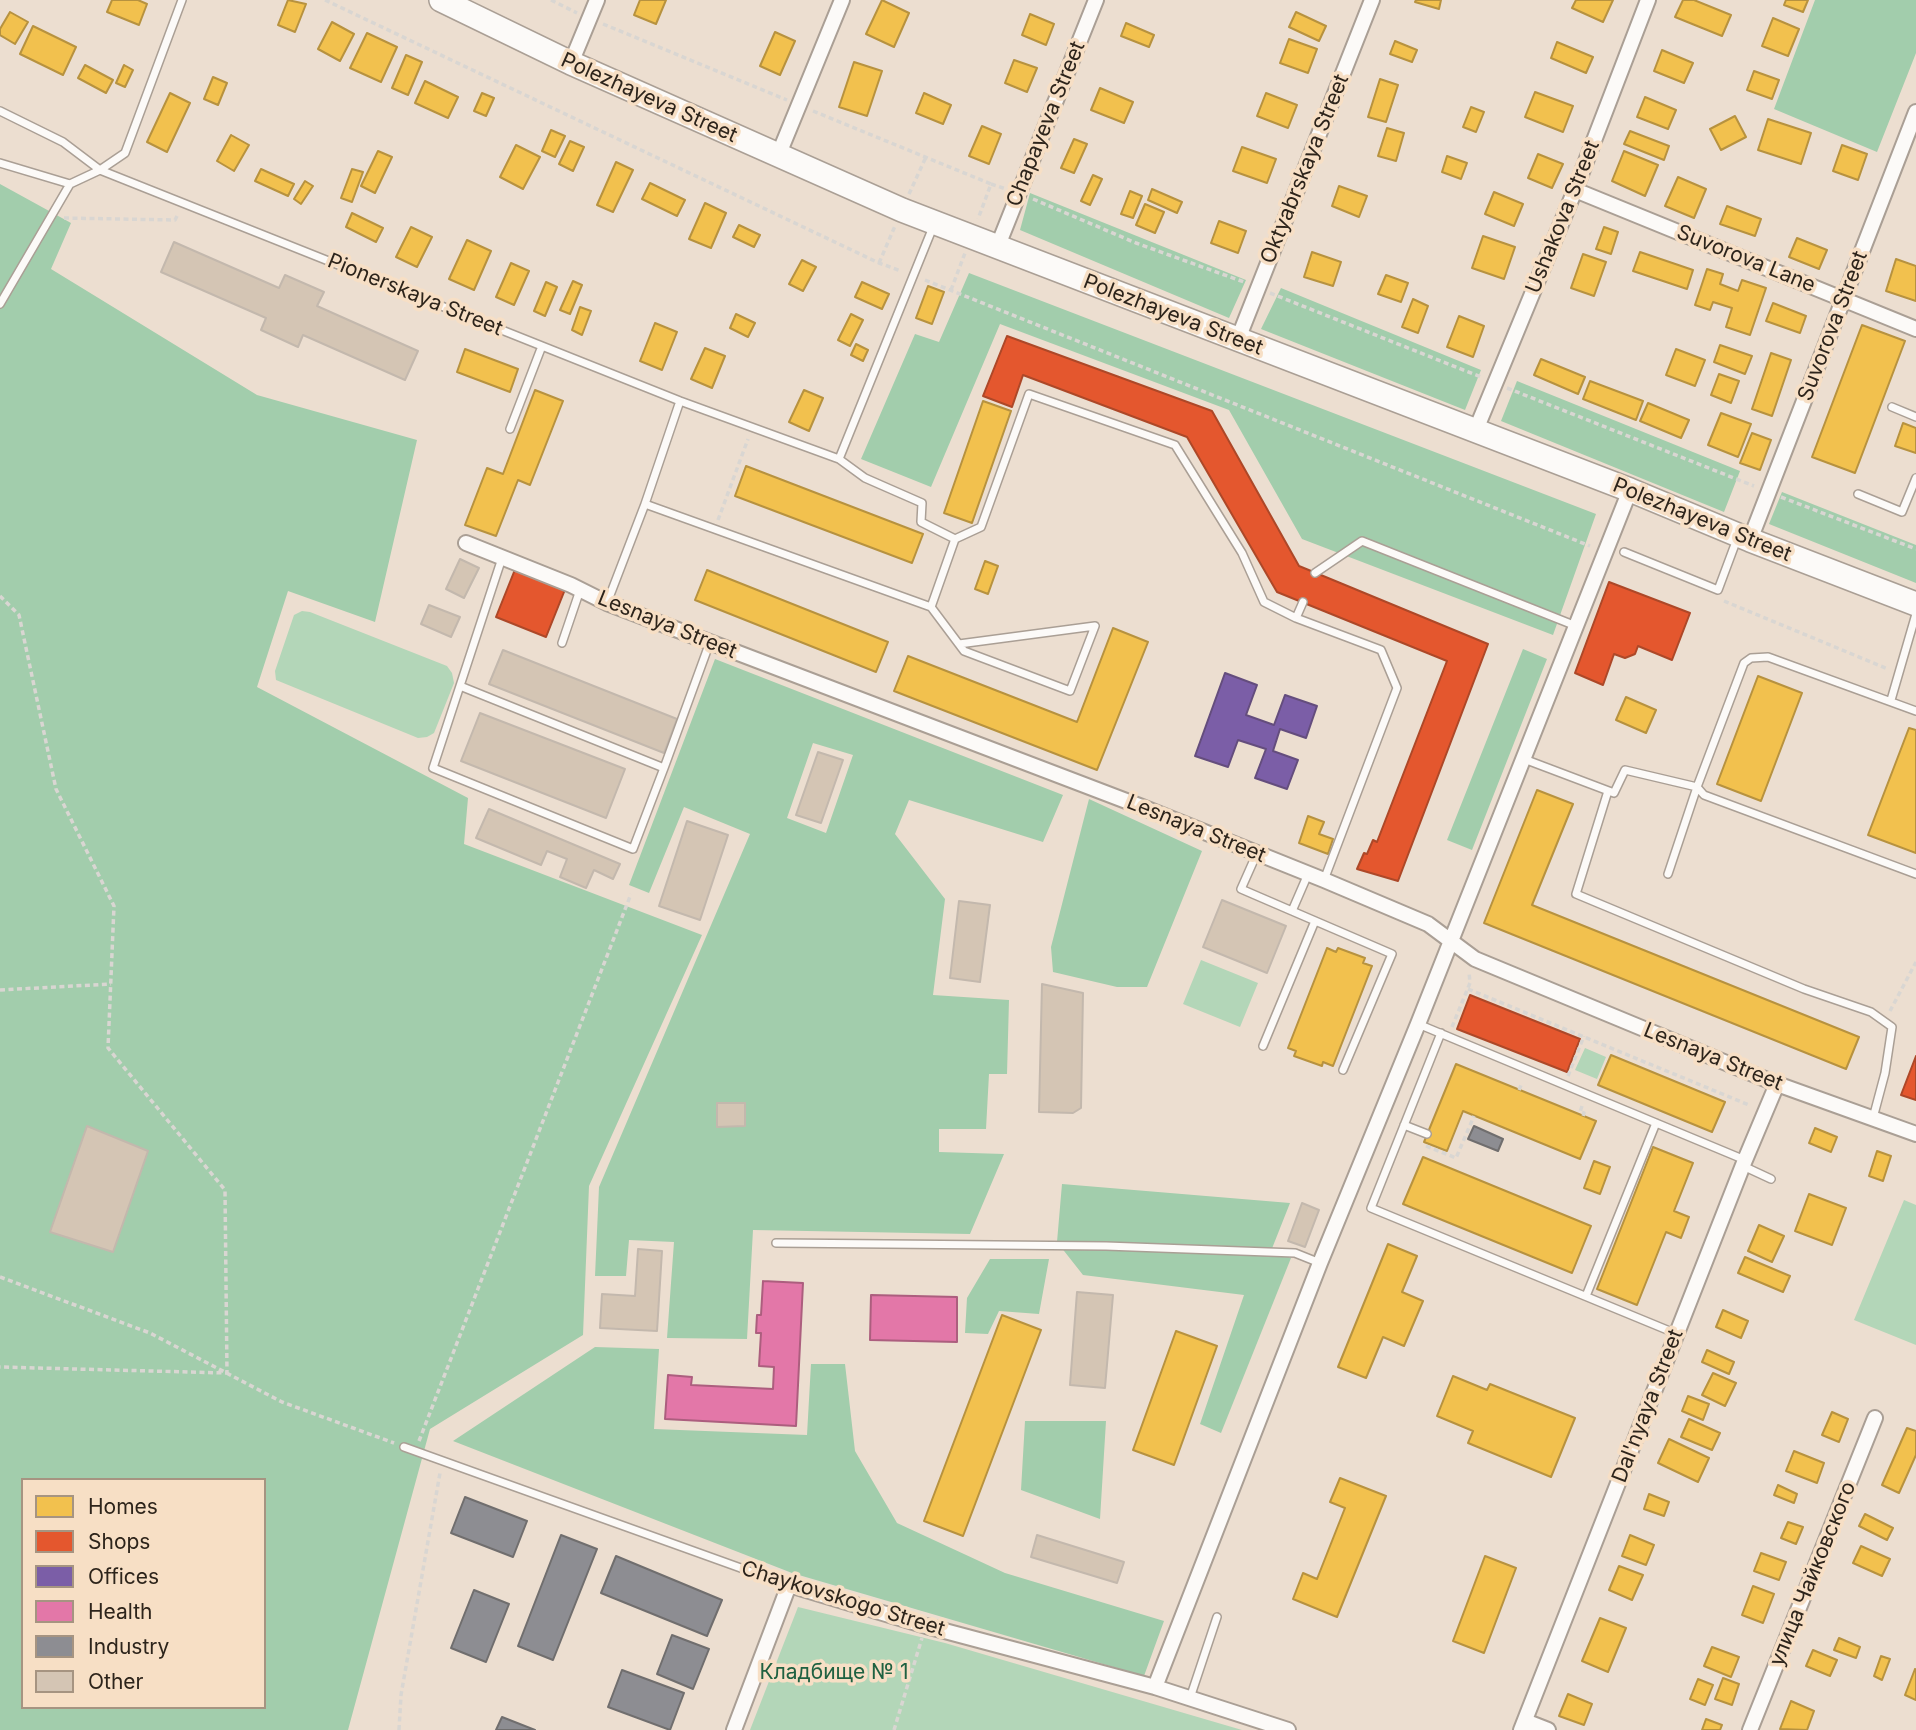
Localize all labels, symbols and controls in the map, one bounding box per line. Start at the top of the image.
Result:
street label: Chapayeva Street [1001,38,1091,210]
street label: Polezhayeva Street [557,48,741,148]
street label: Oktyabrskaya Street [1256,71,1354,267]
street label: Ushakova Street [1521,137,1605,297]
street label: Suvorova Lane [1673,220,1819,298]
street label: Pionerskaya Street [324,248,506,342]
street label: Suvorova Street [1793,248,1873,404]
street label: Polezhayeva Street [1080,269,1266,361]
street label: Polezhayeva Street [1609,473,1795,567]
street label: Lesnaya Street [594,586,740,664]
street label: Lesnaya Street [1123,790,1269,868]
street label: Lesnaya Street [1640,1018,1786,1096]
street label: Dal'nyaya Street [1607,1326,1689,1486]
legend [21,1478,266,1709]
street label: улица Чайковского [1764,1478,1862,1670]
text: Homes [88,1494,158,1519]
text: Shops [88,1529,150,1554]
street label: Chaykovskogo Street [738,1556,948,1642]
text: Offices [88,1564,159,1589]
text: Health [88,1599,153,1624]
text: Industry [88,1634,169,1659]
park label: Кладбище № 1 [760,1660,908,1686]
text: Other [88,1669,144,1694]

